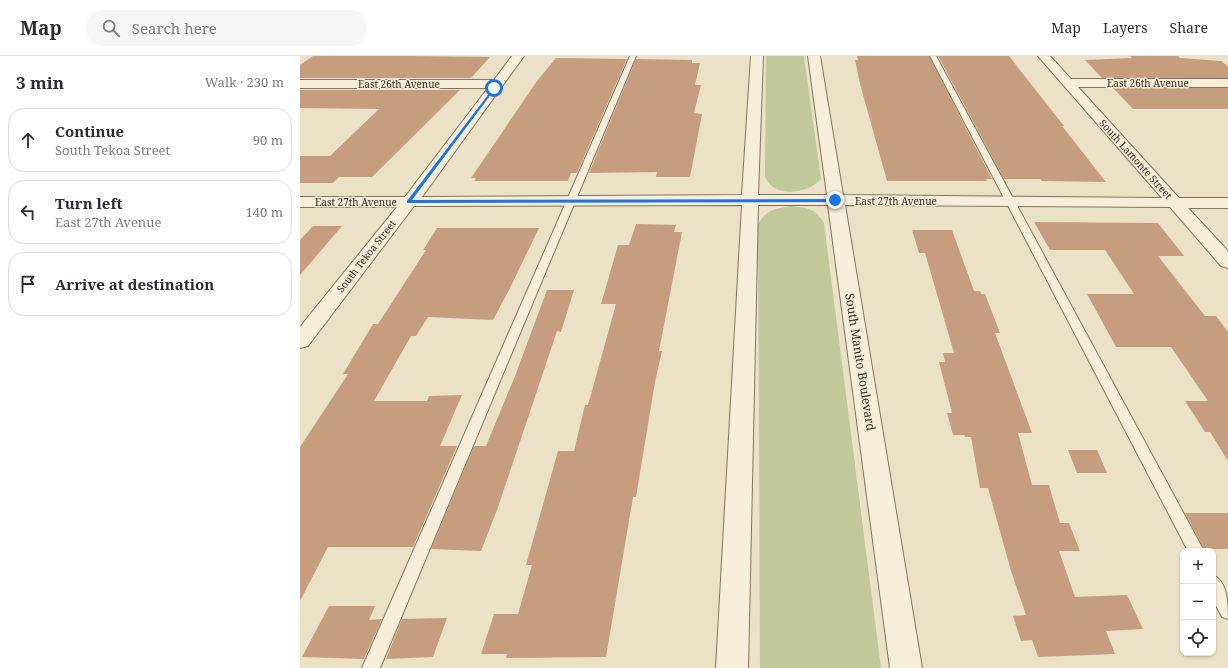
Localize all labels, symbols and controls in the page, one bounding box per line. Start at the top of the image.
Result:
search box [86,10,366,46]
text: Map [20,15,62,41]
icon: search [100,17,122,39]
text: Search here [132,18,217,38]
text: Map [1051,18,1081,37]
text: Layers [1103,18,1148,37]
text: Share [1170,18,1208,37]
text: 3 min [16,71,64,94]
text: Walk · 230 m [205,73,284,91]
street label: East 26th Avenue [1107,76,1189,90]
street label: East 26th Avenue [358,77,440,91]
route start [485,79,503,97]
street label: South Lamonte Street [1096,116,1176,202]
text: Continue [55,121,124,141]
icon: ahead [17,129,39,151]
text: 90 m [253,131,283,149]
text: South Tekoa Street [55,141,170,159]
route end [826,191,844,209]
text: Turn left [55,193,123,213]
street label: East 27th Avenue [855,194,937,208]
street label: East 27th Avenue [315,195,397,209]
icon: left [17,201,39,223]
text: 140 m [246,203,283,221]
text: East 27th Avenue [55,213,161,231]
street label: South Tekoa Street [333,216,399,295]
icon: arrive [17,273,39,295]
text: Arrive at destination [55,274,214,294]
street label: South Manito Boulevard [841,292,880,433]
map controls [1180,548,1216,656]
button: + [1180,548,1216,584]
button: − [1180,584,1216,620]
button: locate [1180,620,1216,656]

